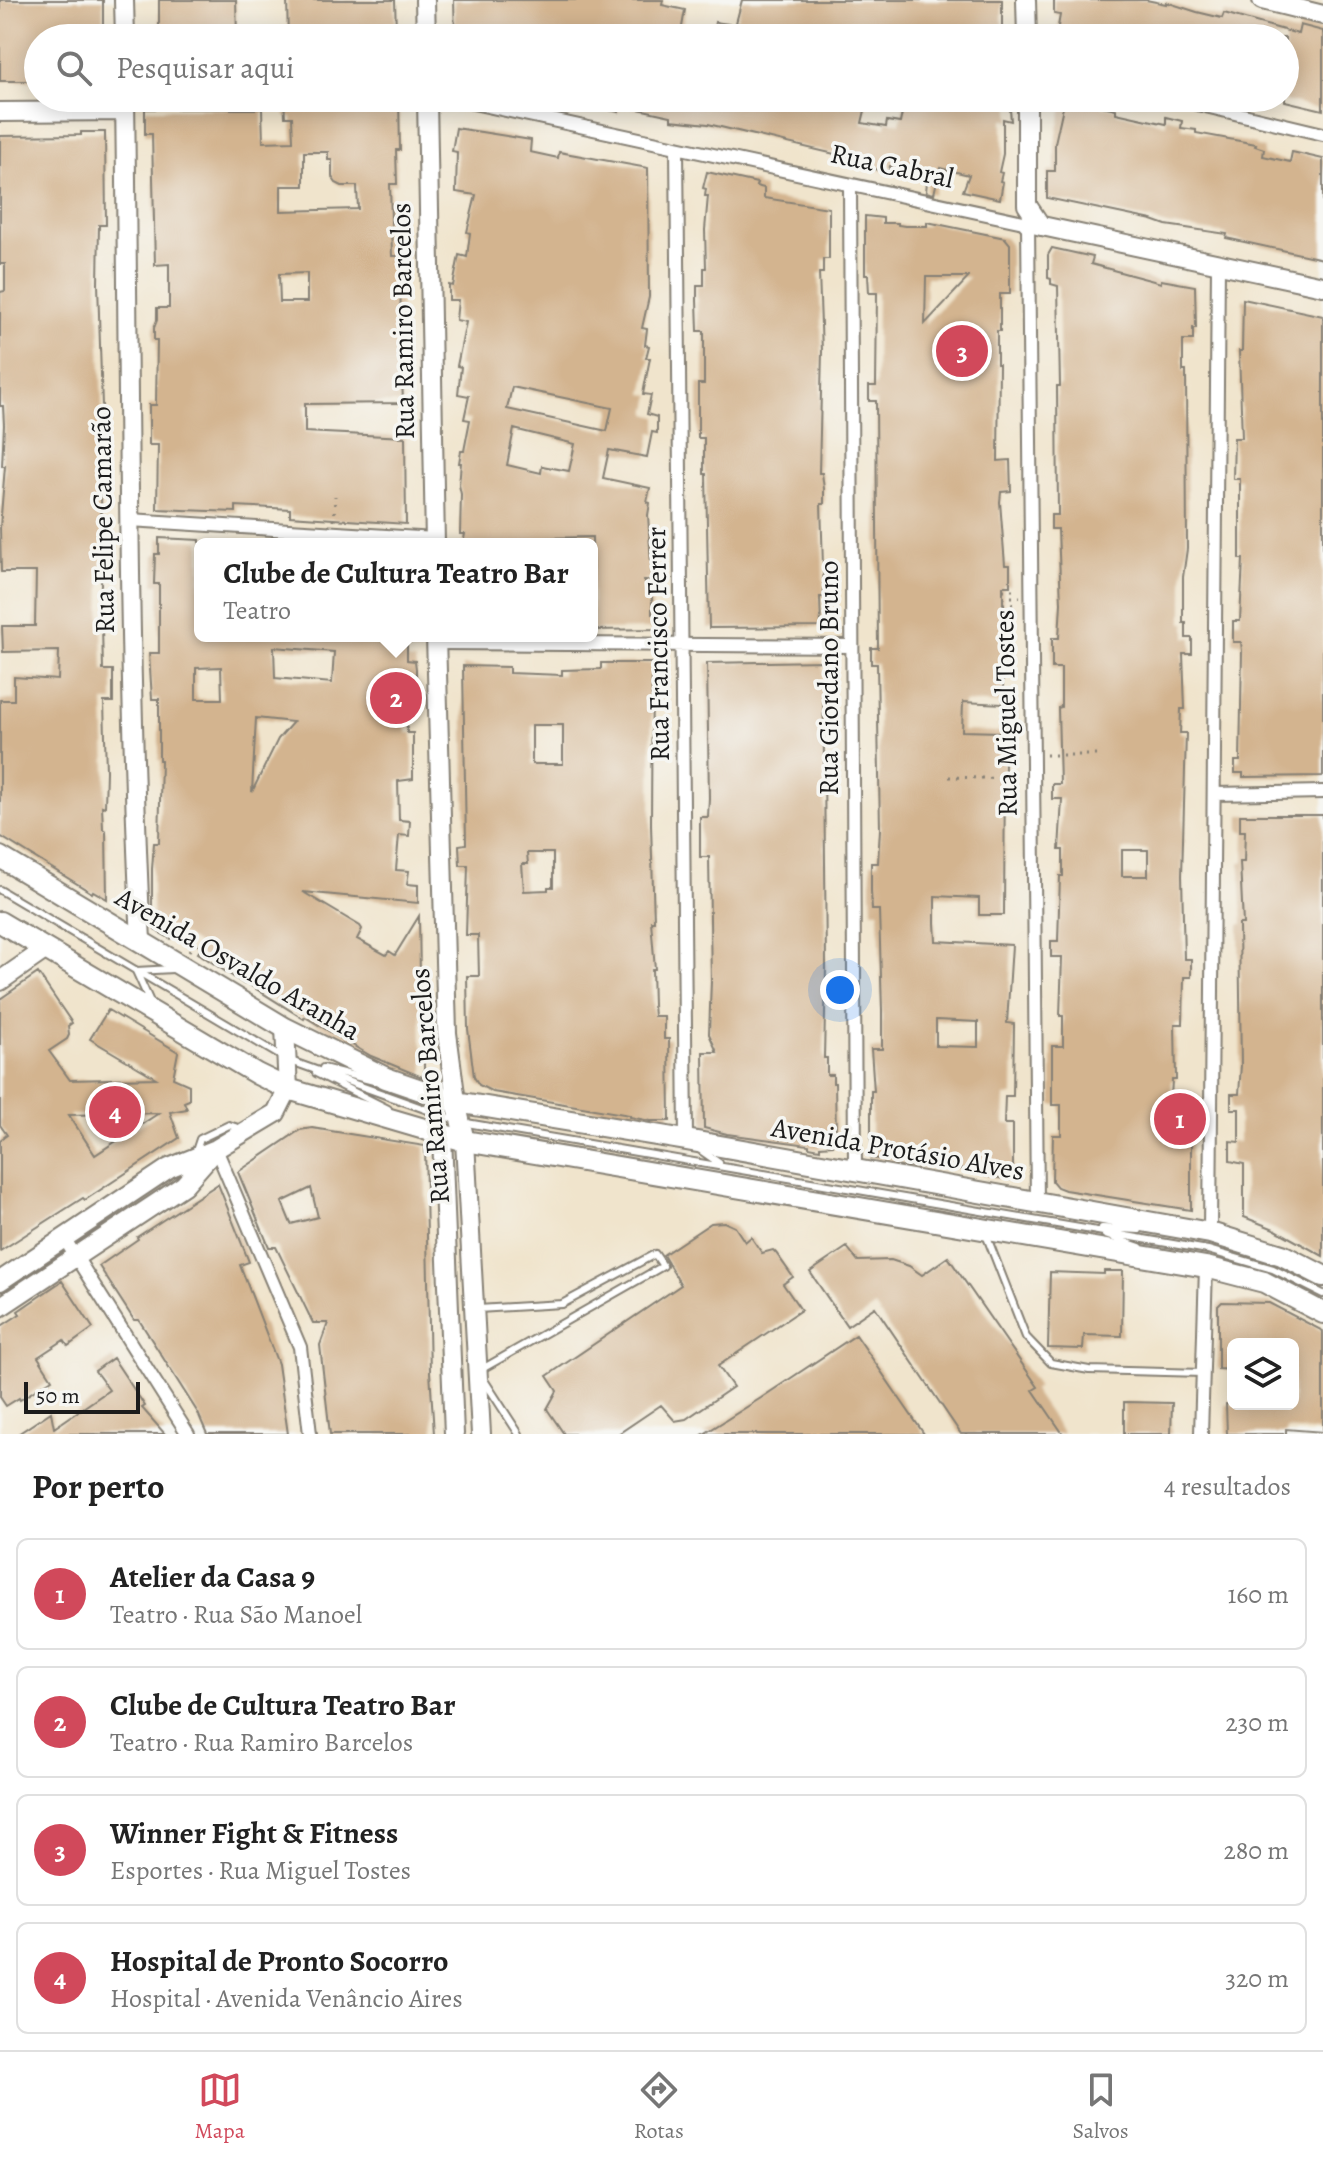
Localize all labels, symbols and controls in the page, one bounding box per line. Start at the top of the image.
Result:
search box [24,24,1299,112]
icon: search [52,46,96,90]
text: Pesquisar aqui [116,48,294,88]
street label: Rua Cabral [827,134,957,198]
street label: Rua Ramiro Barcelos [382,202,424,440]
pin: 3 [936,321,988,381]
street label: Rua Felipe Camarão [82,406,124,634]
street label: Rua Francisco Ferrer [637,526,679,762]
popup [194,538,598,642]
text: Clube de Cultura Teatro Bar [223,553,569,593]
street label: Rua Giordano Bruno [810,561,848,795]
text: Teatro [223,593,291,628]
street label: Rua Miguel Tostes [985,609,1027,817]
pin: 2 [370,668,422,728]
street label: Avenida Osvaldo Aranha [108,878,367,1050]
street label: Rua Ramiro Barcelos [401,966,459,1206]
your location [820,970,860,1010]
pin: 4 [89,1082,141,1142]
pin: 1 [1154,1089,1206,1149]
street label: Avenida Protásio Alves [768,1108,1027,1190]
map controls [1227,1338,1299,1410]
button: layers [1227,1338,1299,1410]
scale bar [24,1378,140,1414]
text: 50 m [36,1381,80,1411]
text: Por perto [32,1463,165,1510]
text: 4 resultados [1164,1469,1291,1504]
text: Atelier da Casa 9 [110,1557,315,1597]
text: 1 [55,1577,65,1612]
text: 160 m [1227,1577,1289,1612]
text: Teatro · Rua São Manoel [110,1597,362,1632]
text: Clube de Cultura Teatro Bar [110,1685,456,1725]
text: 2 [54,1705,66,1740]
text: 230 m [1225,1705,1289,1740]
text: Teatro · Rua Ramiro Barcelos [110,1725,413,1760]
text: Winner Fight & Fitness [110,1813,398,1853]
text: 3 [54,1833,66,1868]
text: 280 m [1223,1833,1289,1868]
text: Esportes · Rua Miguel Tostes [110,1853,411,1888]
text: Hospital de Pronto Socorro [110,1941,448,1981]
text: 4 [54,1961,66,1996]
text: 320 m [1225,1961,1289,1996]
text: Hospital · Avenida Venâncio Aires [110,1981,463,2016]
tab: Mapa [194,2068,245,2146]
tab: Rotas [634,2068,684,2146]
tab: Salvos [1073,2068,1129,2146]

